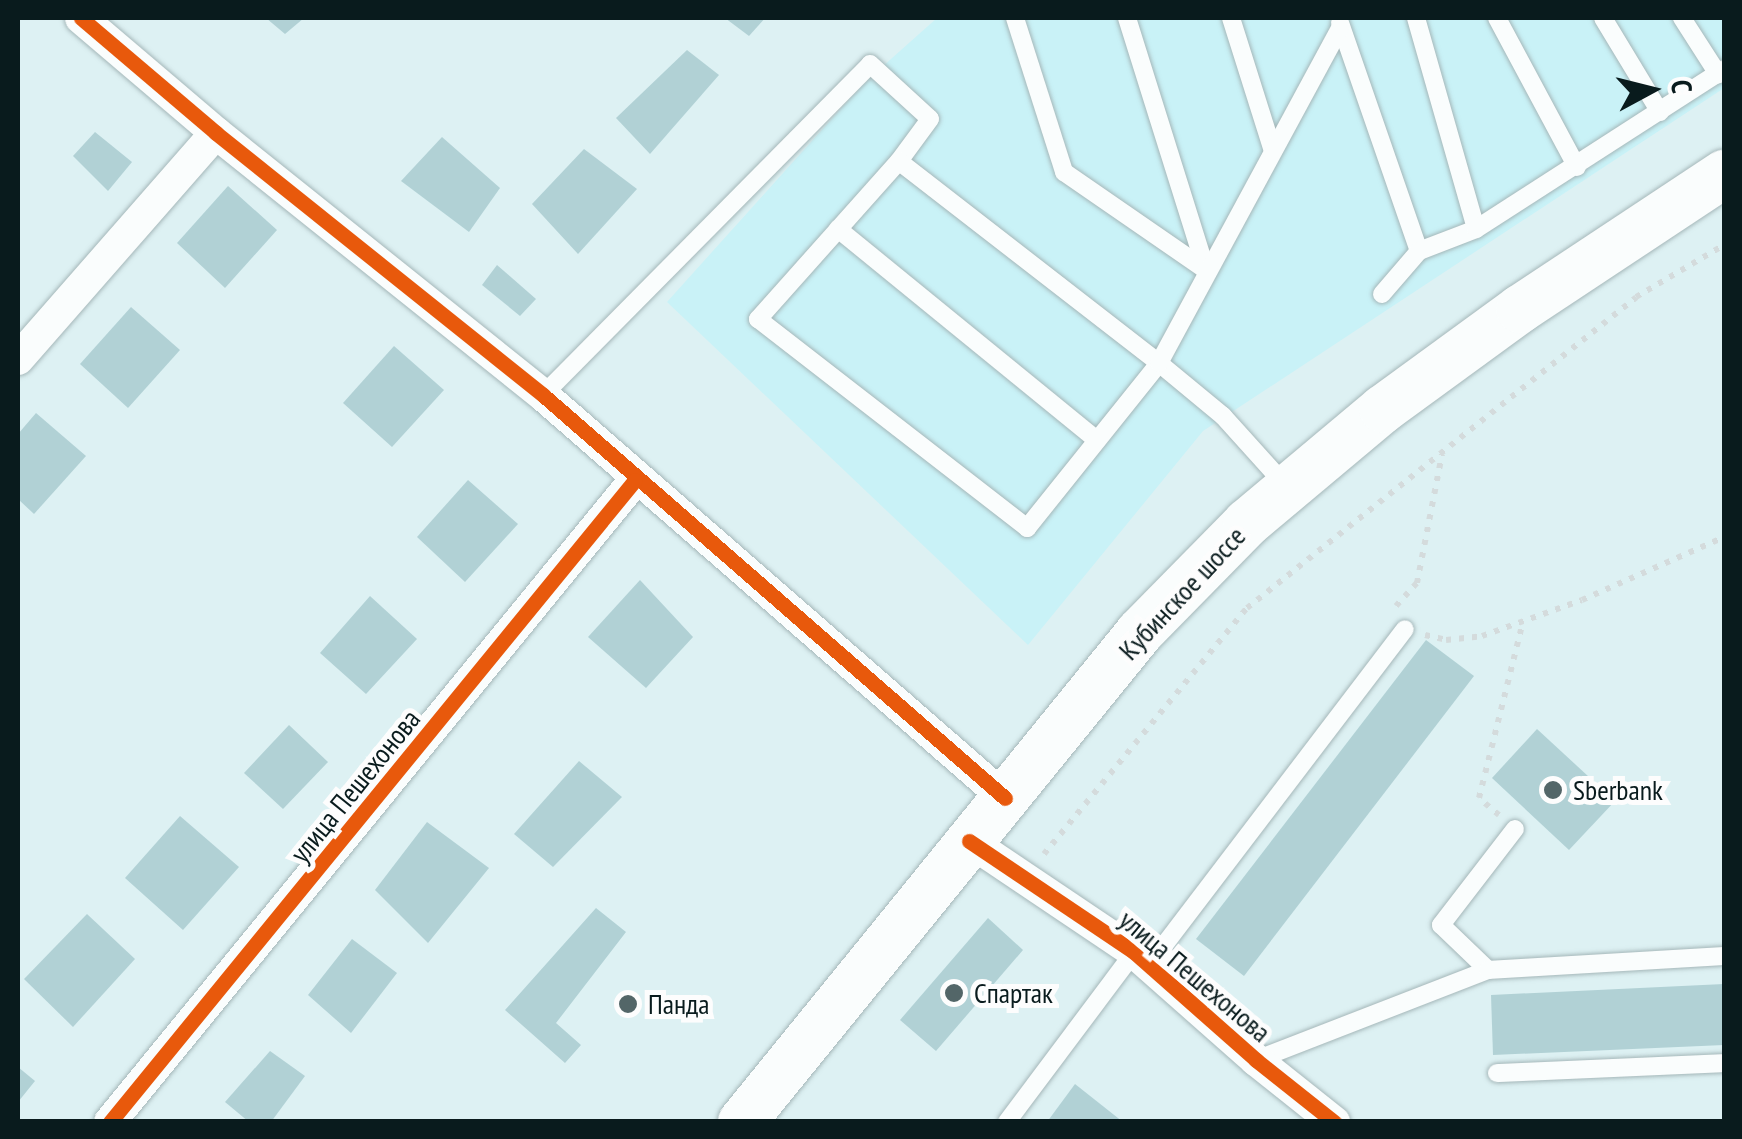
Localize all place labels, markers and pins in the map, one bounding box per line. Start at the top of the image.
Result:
place label: Sberbank [1573,773,1663,807]
marker: Sberbank [1542,779,1564,801]
place label: Спартак [974,976,1053,1010]
marker: Спартак [943,982,965,1004]
place label: Панда [648,987,710,1021]
marker: Панда [617,993,639,1015]

